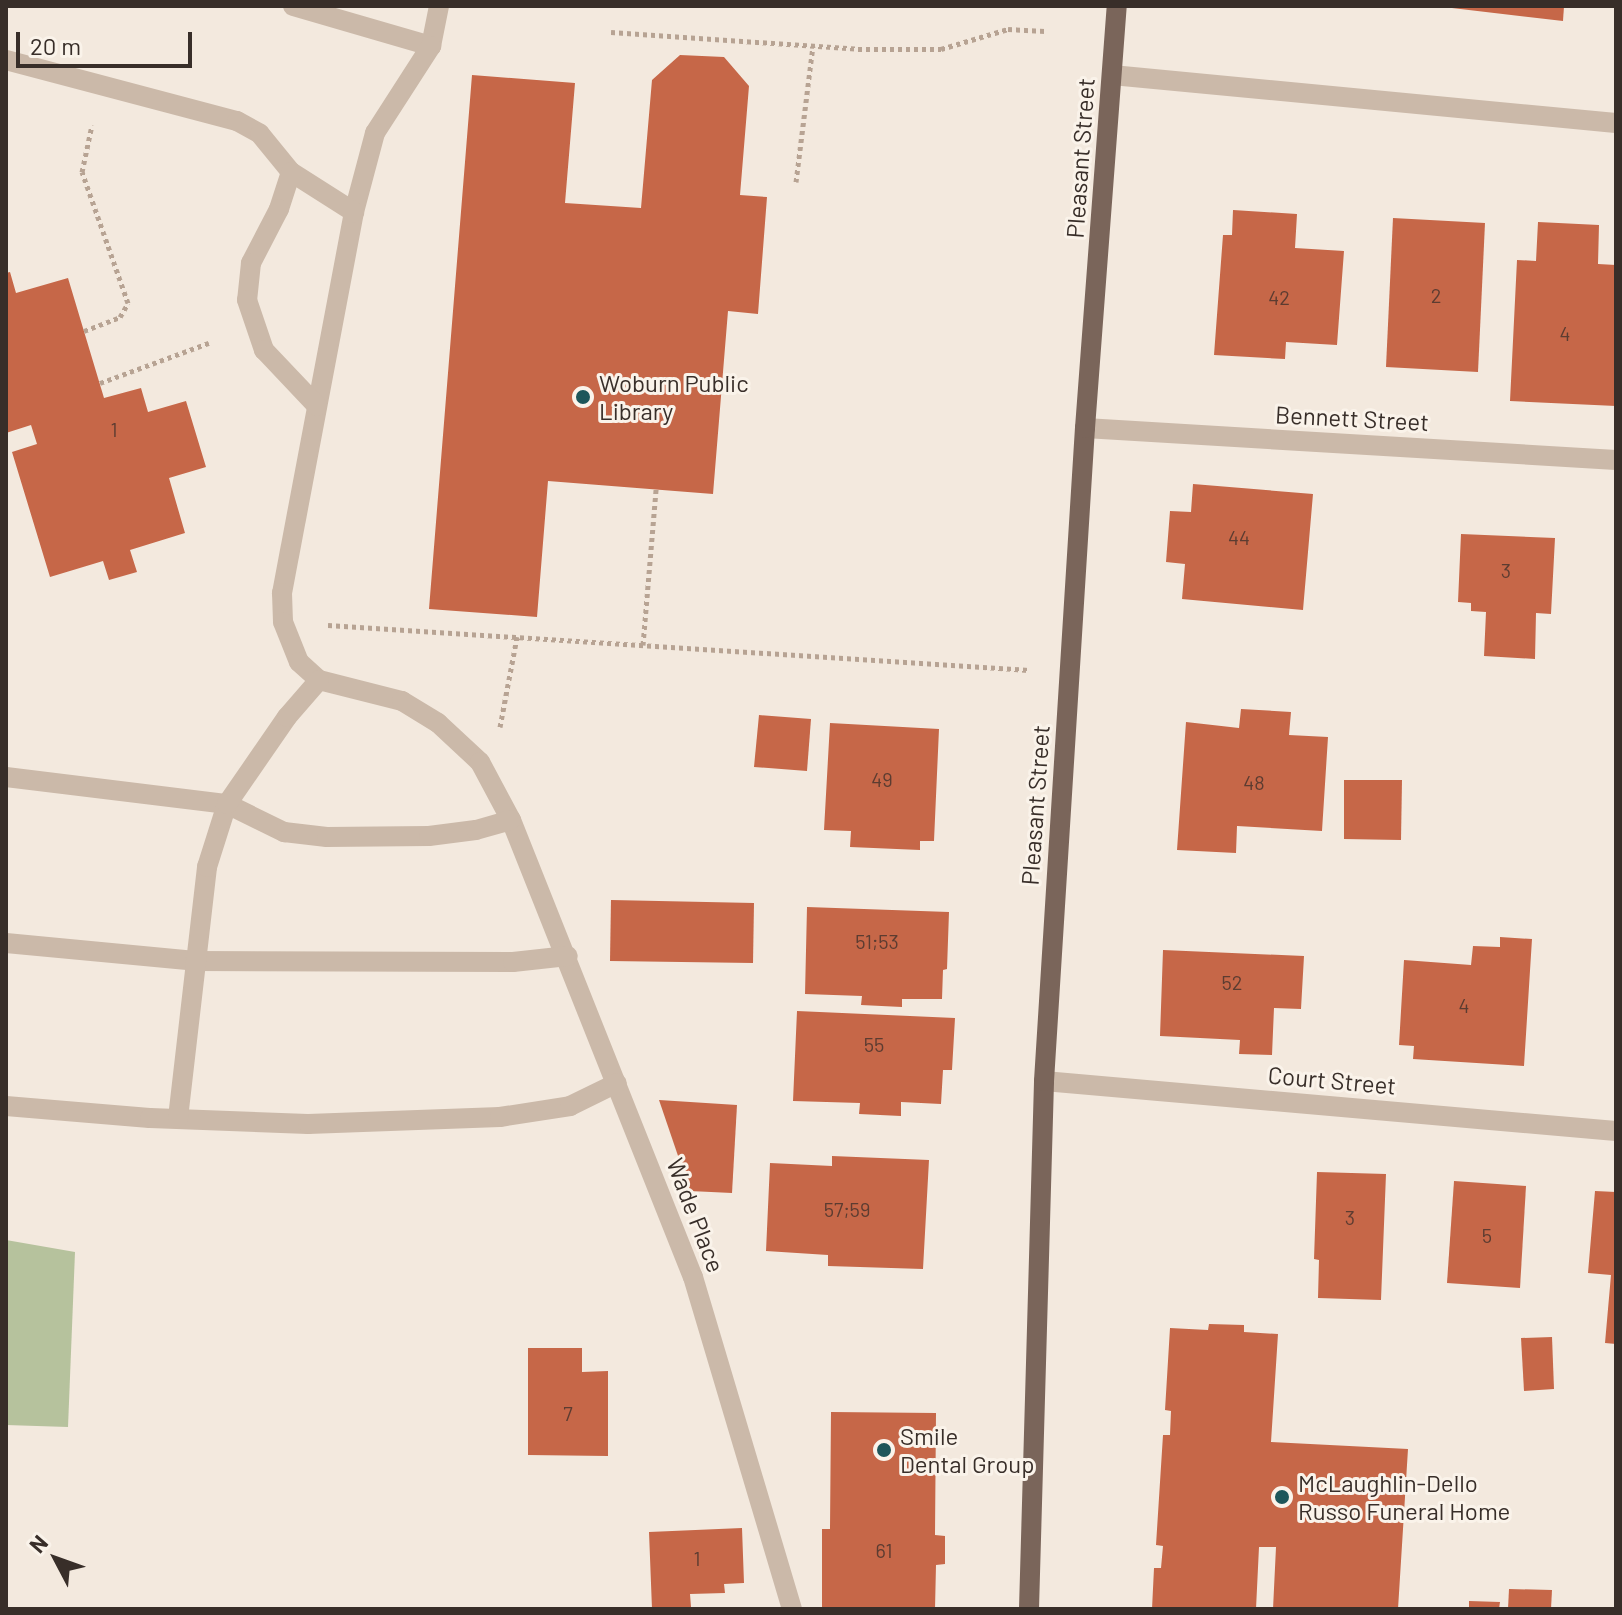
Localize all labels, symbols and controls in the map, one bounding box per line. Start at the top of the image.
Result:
scale bar [20,16,196,66]
text: 20 m [30,31,81,60]
street label: Pleasant Street [1060,77,1100,239]
house number: 2 [1431,283,1441,307]
house number: 42 [1268,285,1290,309]
house number: 4 [1559,321,1571,345]
place label: Woburn Public Library [599,369,749,425]
marker: Woburn Public Library [574,388,592,406]
street label: Bennett Street [1274,400,1430,436]
house number: 1 [111,417,117,441]
house number: 44 [1228,525,1250,549]
house number: 3 [1501,558,1511,582]
street label: Pleasant Street [1015,724,1055,886]
house number: 49 [871,767,893,791]
house number: 48 [1243,770,1265,794]
house number: 51;53 [855,929,899,953]
house number: 52 [1222,970,1242,994]
house number: 4 [1458,993,1470,1017]
house number: 55 [864,1032,884,1056]
street label: Court Street [1267,1060,1397,1100]
street label: Wade Place [661,1154,731,1276]
house number: 57;59 [824,1197,870,1221]
house number: 3 [1345,1205,1355,1229]
house number: 5 [1482,1223,1492,1247]
house number: 7 [563,1401,573,1425]
place label: Smile Dental Group [900,1422,1034,1478]
marker: Smile Dental Group [875,1441,893,1459]
place label: McLaughlin-Dello Russo Funeral Home [1298,1469,1510,1525]
marker: McLaughlin-Dello Russo Funeral Home [1273,1488,1291,1506]
north arrow [16,1519,96,1599]
text: N [23,1529,52,1557]
house number: 61 [876,1538,892,1562]
house number: 1 [694,1546,700,1570]

